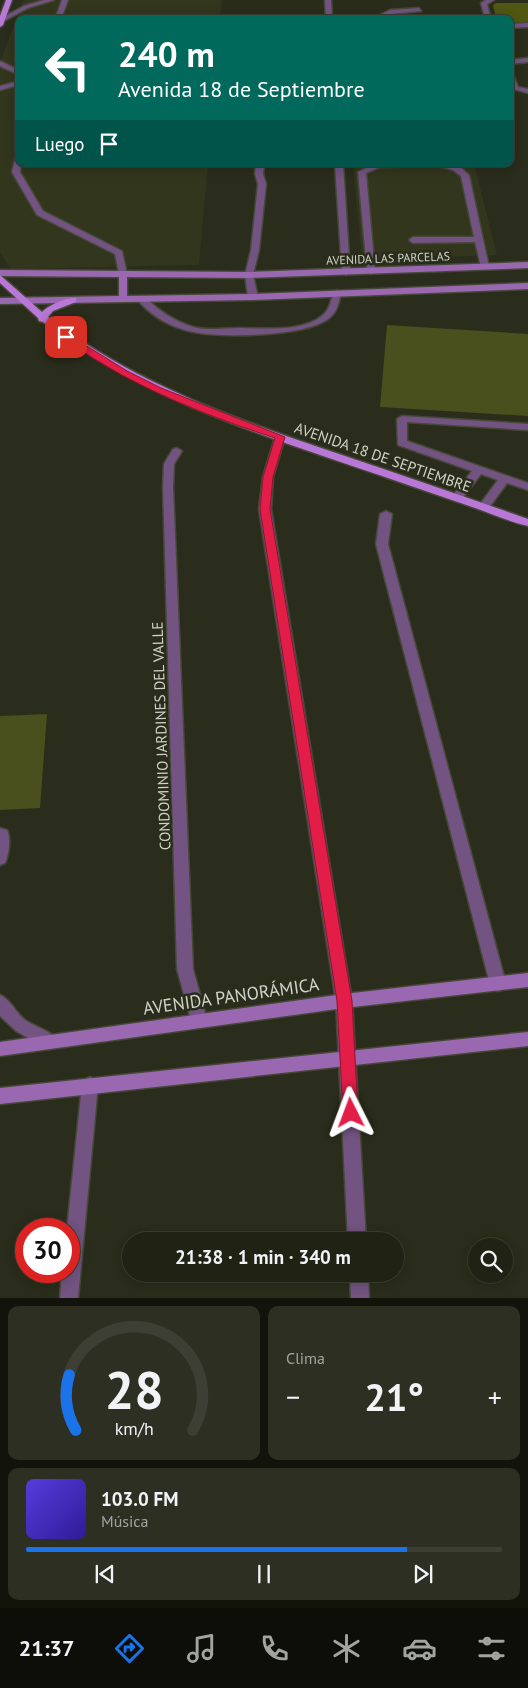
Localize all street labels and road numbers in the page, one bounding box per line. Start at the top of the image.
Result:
street label: AVENIDA LAS PARCELAS [326,248,450,268]
street label: AVENIDA 18 DE SEPTIEMBRE [292,418,474,496]
street label: CONDOMINIO JARDINES DEL VALLE [148,621,174,851]
street label: AVENIDA PANORÁMICA [142,972,321,1020]

